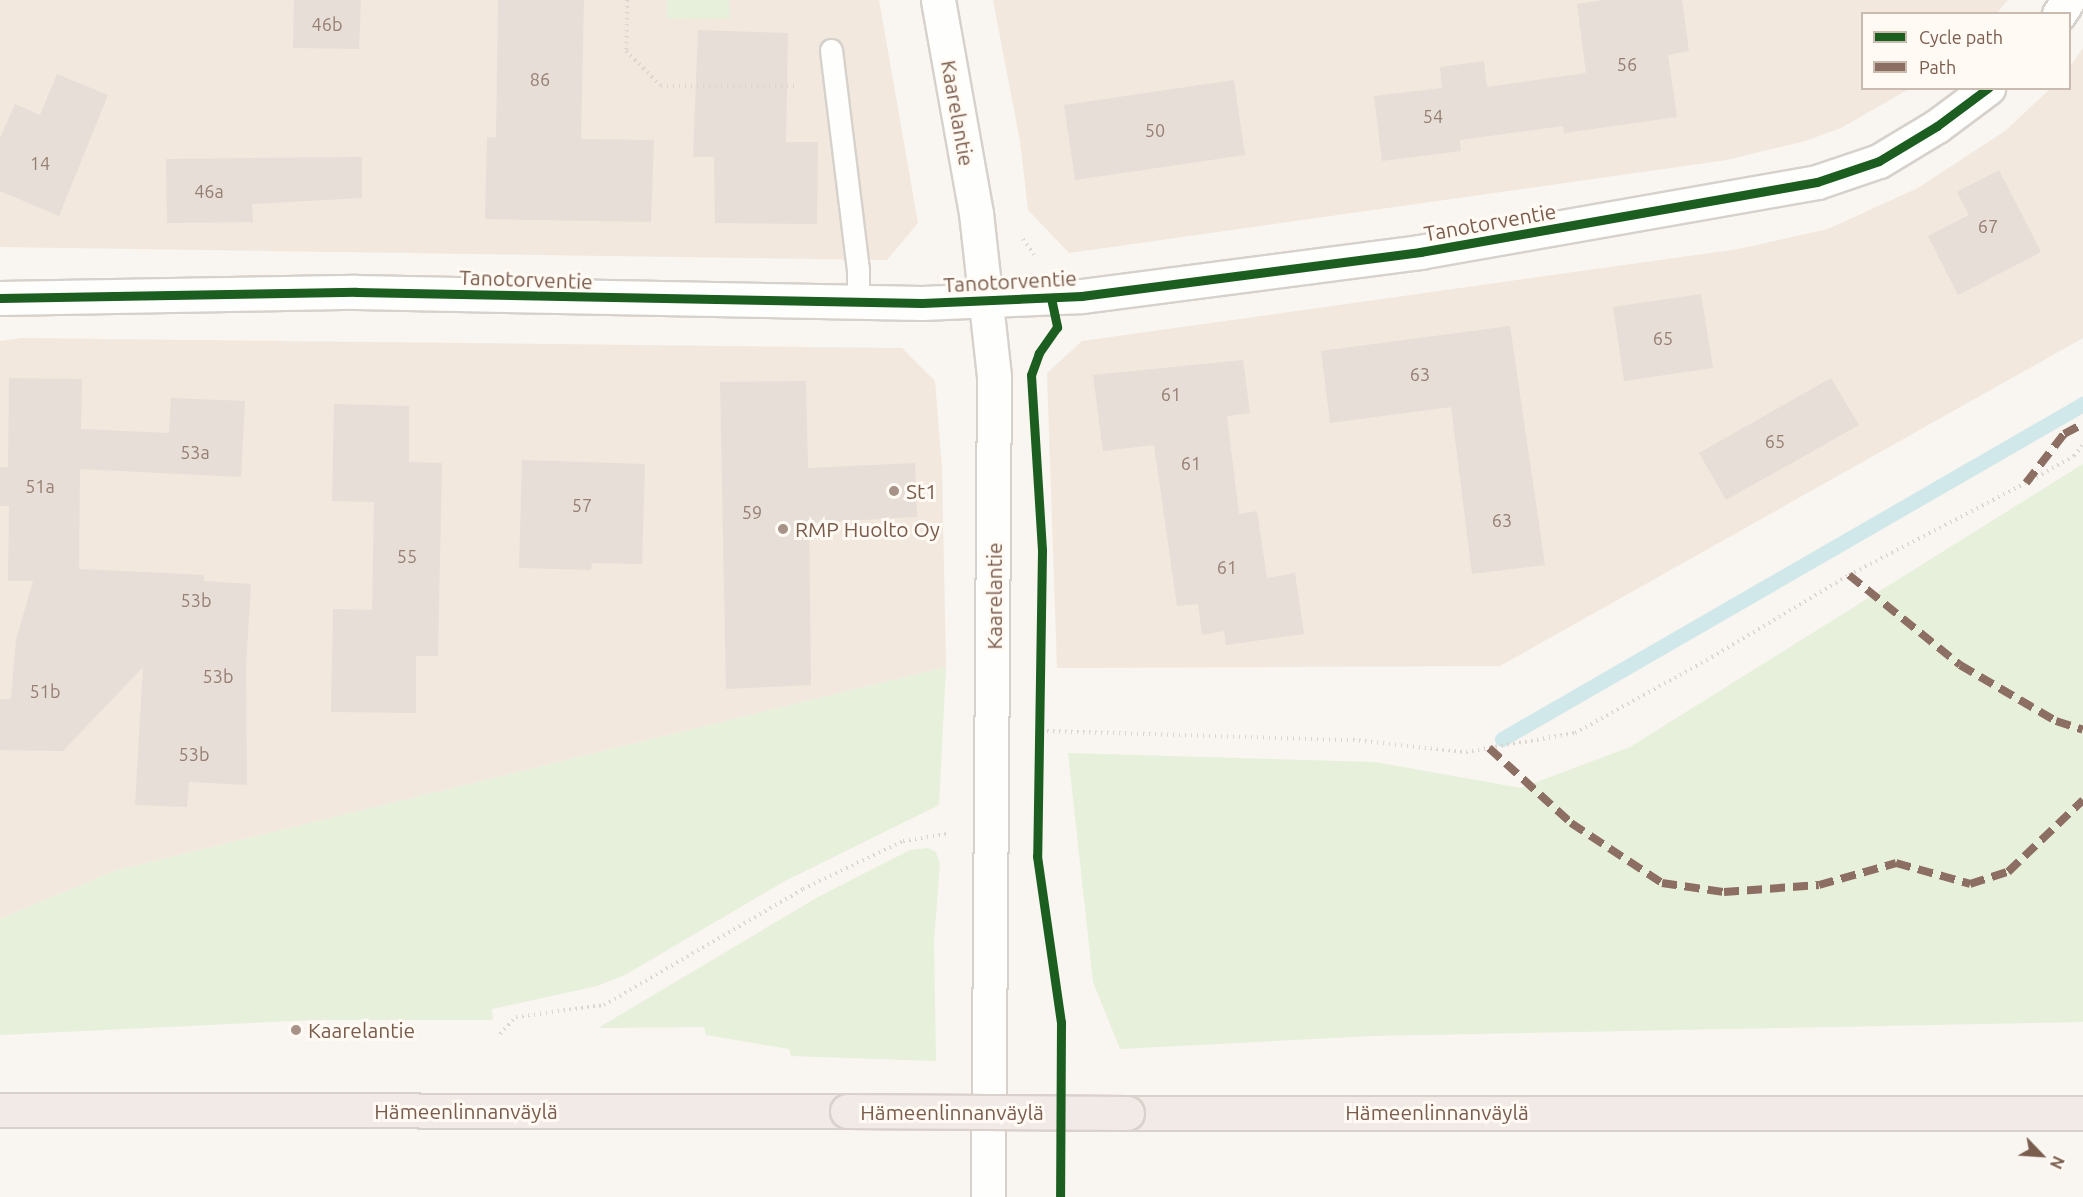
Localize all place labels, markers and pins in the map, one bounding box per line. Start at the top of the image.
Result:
place label: St1 [906,478,937,504]
marker: St1 [887,484,901,498]
place label: RMP Huolto Oy [795,516,940,542]
marker: RMP Huolto Oy [776,522,790,536]
place label: Kaarelantie [308,1017,415,1043]
marker: Kaarelantie [289,1023,303,1037]

